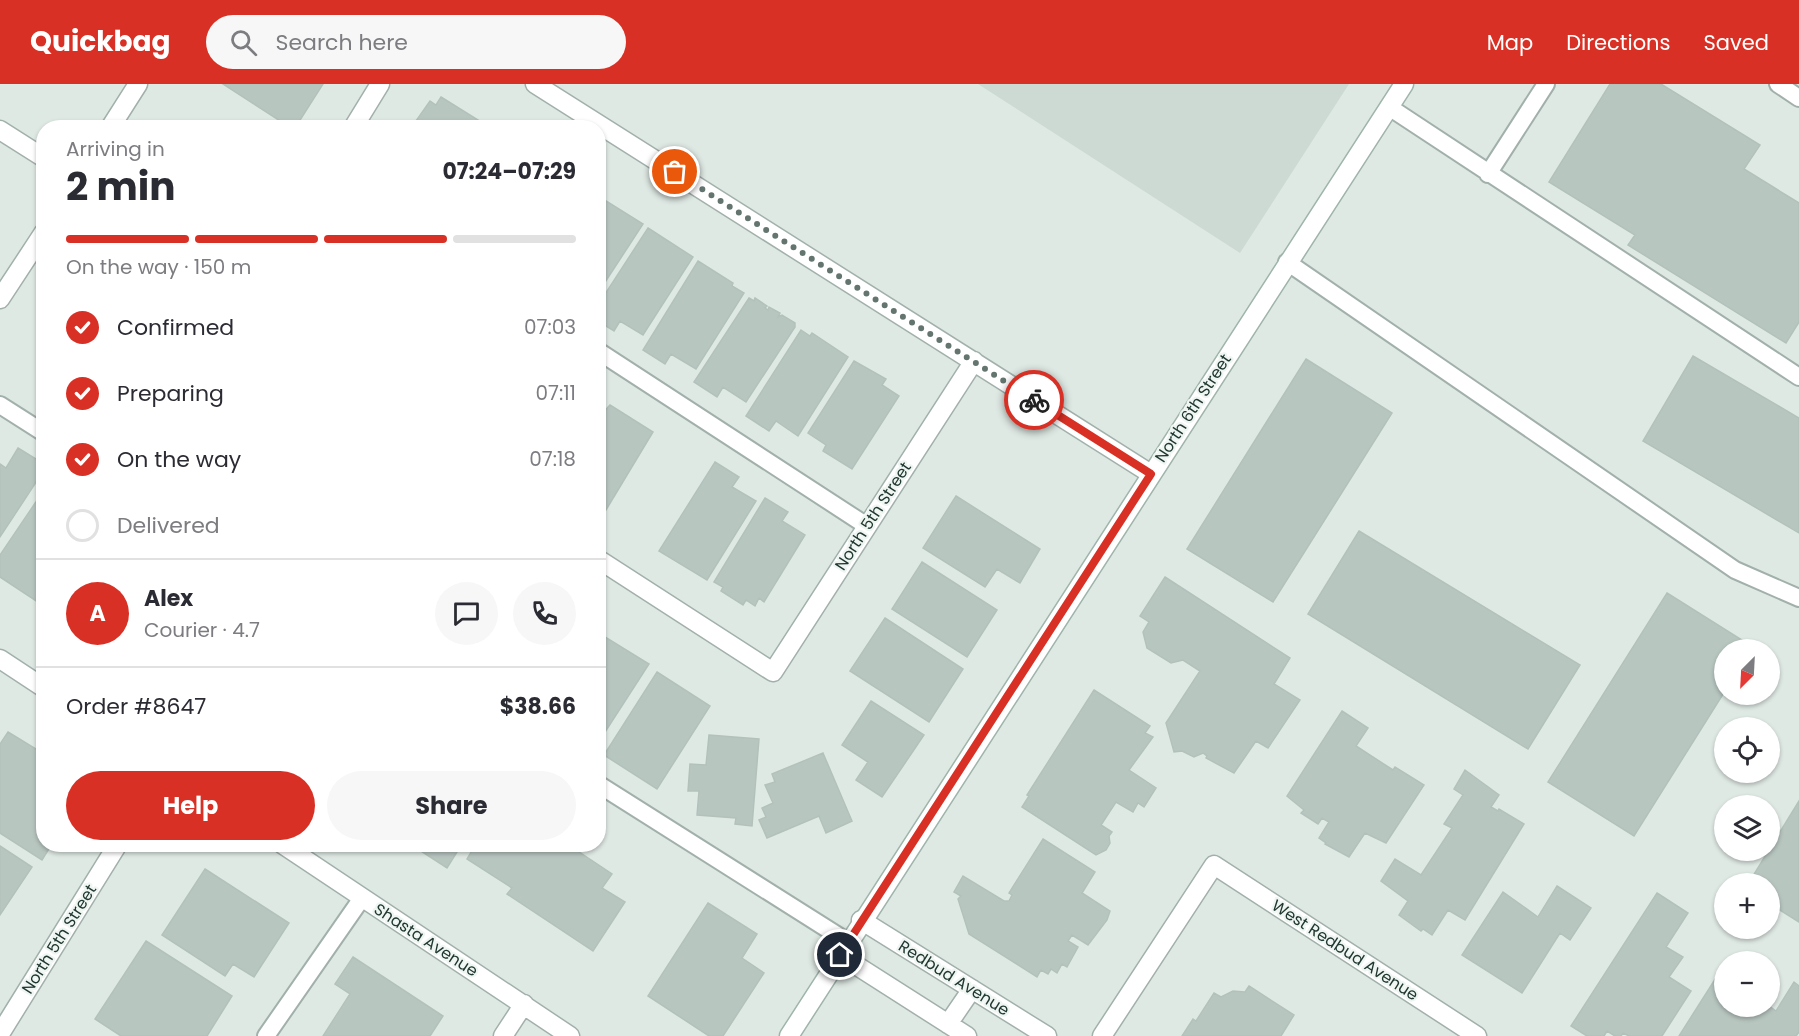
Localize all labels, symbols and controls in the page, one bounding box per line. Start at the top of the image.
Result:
search box [206,15,626,69]
text: Quickbag [30,22,170,61]
icon: search [227,26,260,59]
text: Search here [275,27,408,58]
text: Map [1487,28,1533,57]
text: Directions [1566,28,1670,57]
text: Saved [1703,28,1769,57]
text: Arriving in [66,135,165,163]
pin [649,146,700,197]
icon: bag [658,155,691,188]
text: 07:24–07:29 [442,156,576,187]
text: 2 min [66,159,176,214]
text: On the way · 150 m [66,253,251,281]
icon: check [66,311,99,344]
text: Confirmed [117,312,234,343]
text: 07:03 [524,313,576,341]
street label: North 6th Street [1149,349,1237,467]
courier [1004,370,1064,430]
icon: check [66,377,99,410]
text: Preparing [117,378,224,409]
text: 07:11 [535,379,576,407]
icon: bike [1018,384,1051,417]
icon: check [66,443,99,476]
text: On the way [117,444,241,475]
text: 07:18 [529,445,576,473]
street label: North 5th Street [829,457,917,575]
text: Delivered [117,510,220,541]
button: chat [435,582,498,645]
button: phone [513,582,576,645]
text: Alex [144,583,193,614]
text: A [89,598,106,629]
text: Courier · 4.7 [144,616,260,644]
north arrow [1714,639,1780,705]
map controls [1714,639,1780,1017]
text: Order #8647 [66,691,206,722]
text: $38.66 [500,691,576,722]
button: locate [1714,717,1780,783]
button: Help [66,771,315,840]
button: Share [327,771,576,840]
button: layers [1714,795,1780,861]
button: + [1714,873,1780,939]
street label: North 5th Street [16,880,102,998]
street label: West Redbud Avenue [1267,894,1423,1006]
street label: Shasta Avenue [370,898,483,982]
pin [814,929,865,980]
street label: Redbud Avenue [894,935,1014,1021]
icon: home [823,938,856,971]
button: − [1714,951,1780,1017]

